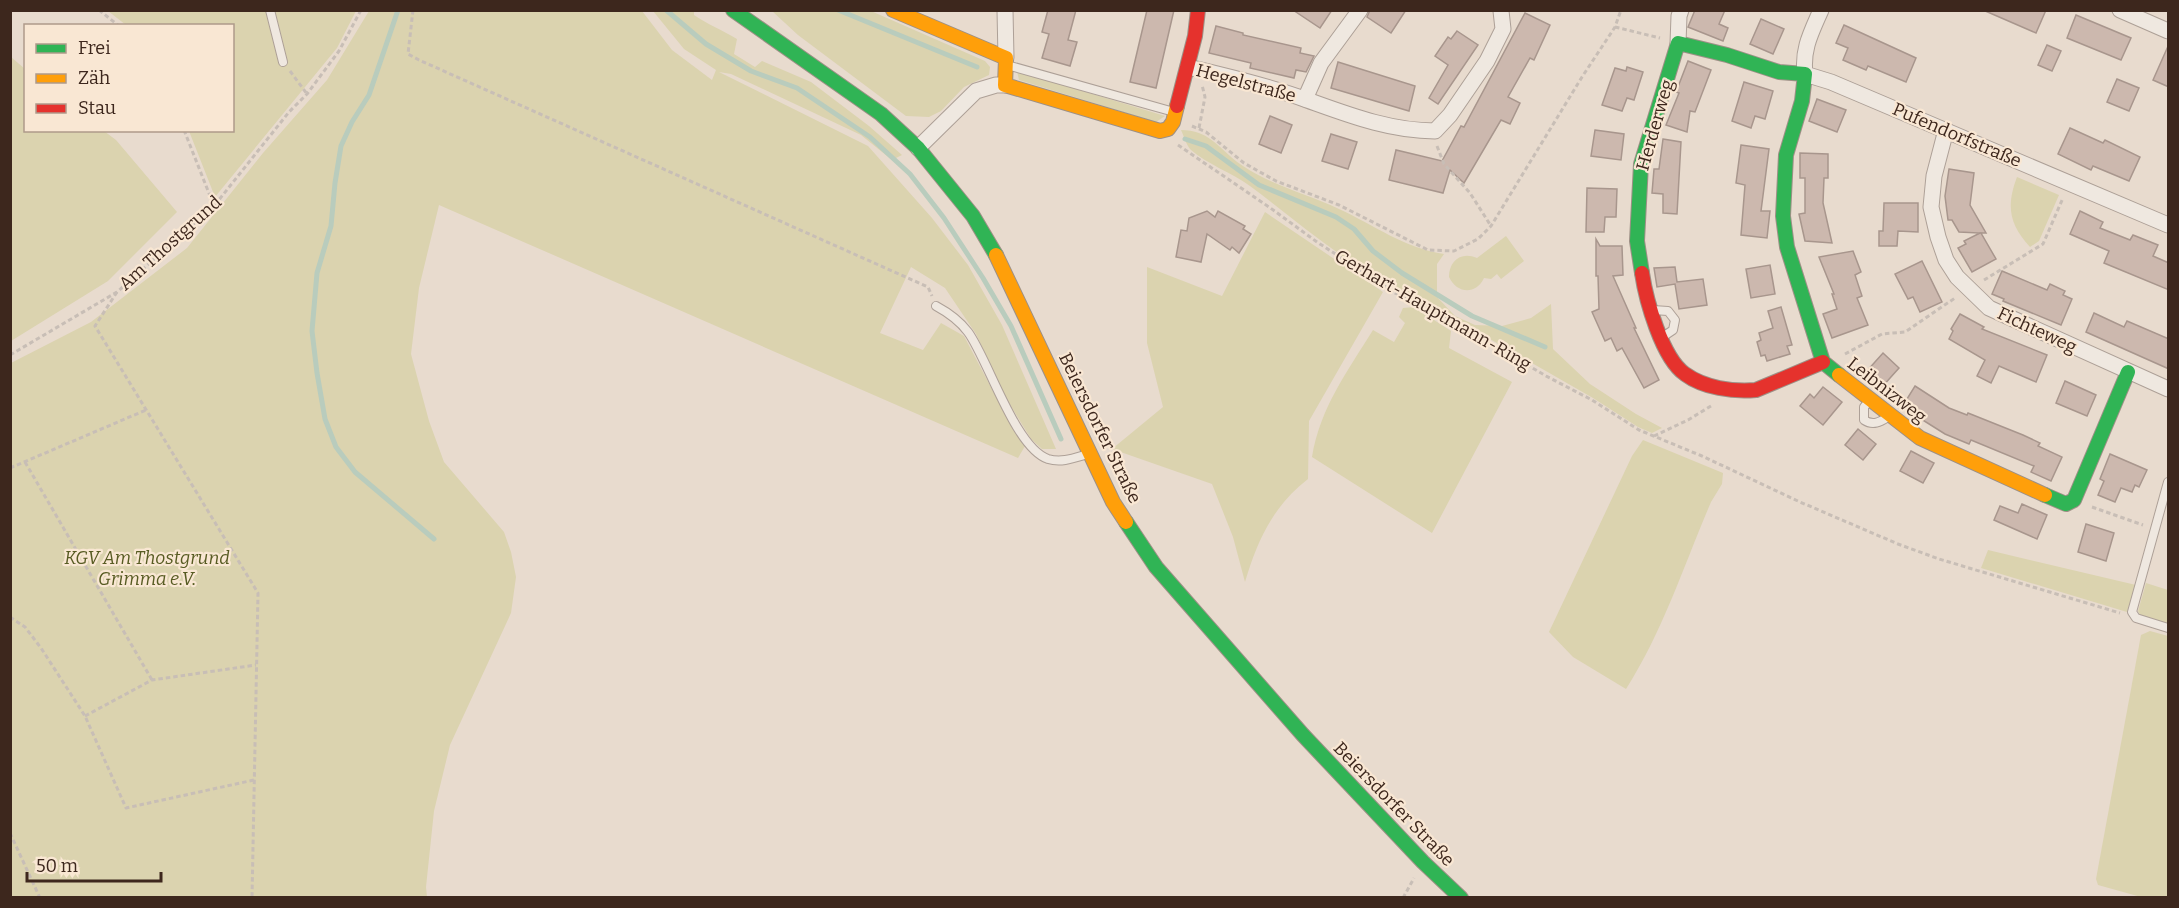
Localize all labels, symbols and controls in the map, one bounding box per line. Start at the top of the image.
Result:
legend [24,24,234,132]
text: Frei [78,37,111,59]
street label: Hegelstraße [1194,59,1298,107]
text: Zäh [78,67,110,89]
street label: Herderweg [1631,77,1679,173]
text: Stau [78,97,116,119]
street label: Pufendorfstraße [1889,98,2025,172]
street label: Am Thostgrund [114,191,226,295]
street label: Gerhart-Hauptmann-Ring [1331,245,1535,375]
street label: Fichteweg [1994,302,2080,358]
street label: Beiersdorfer Straße [1054,349,1146,507]
street label: Leibnizweg [1843,352,1931,428]
park label: KGV Am Thostgrund Grimma e.V. [64,547,230,590]
street label: Beiersdorfer Straße [1329,737,1459,871]
scale bar [27,845,160,883]
text: 50 m [36,855,78,877]

